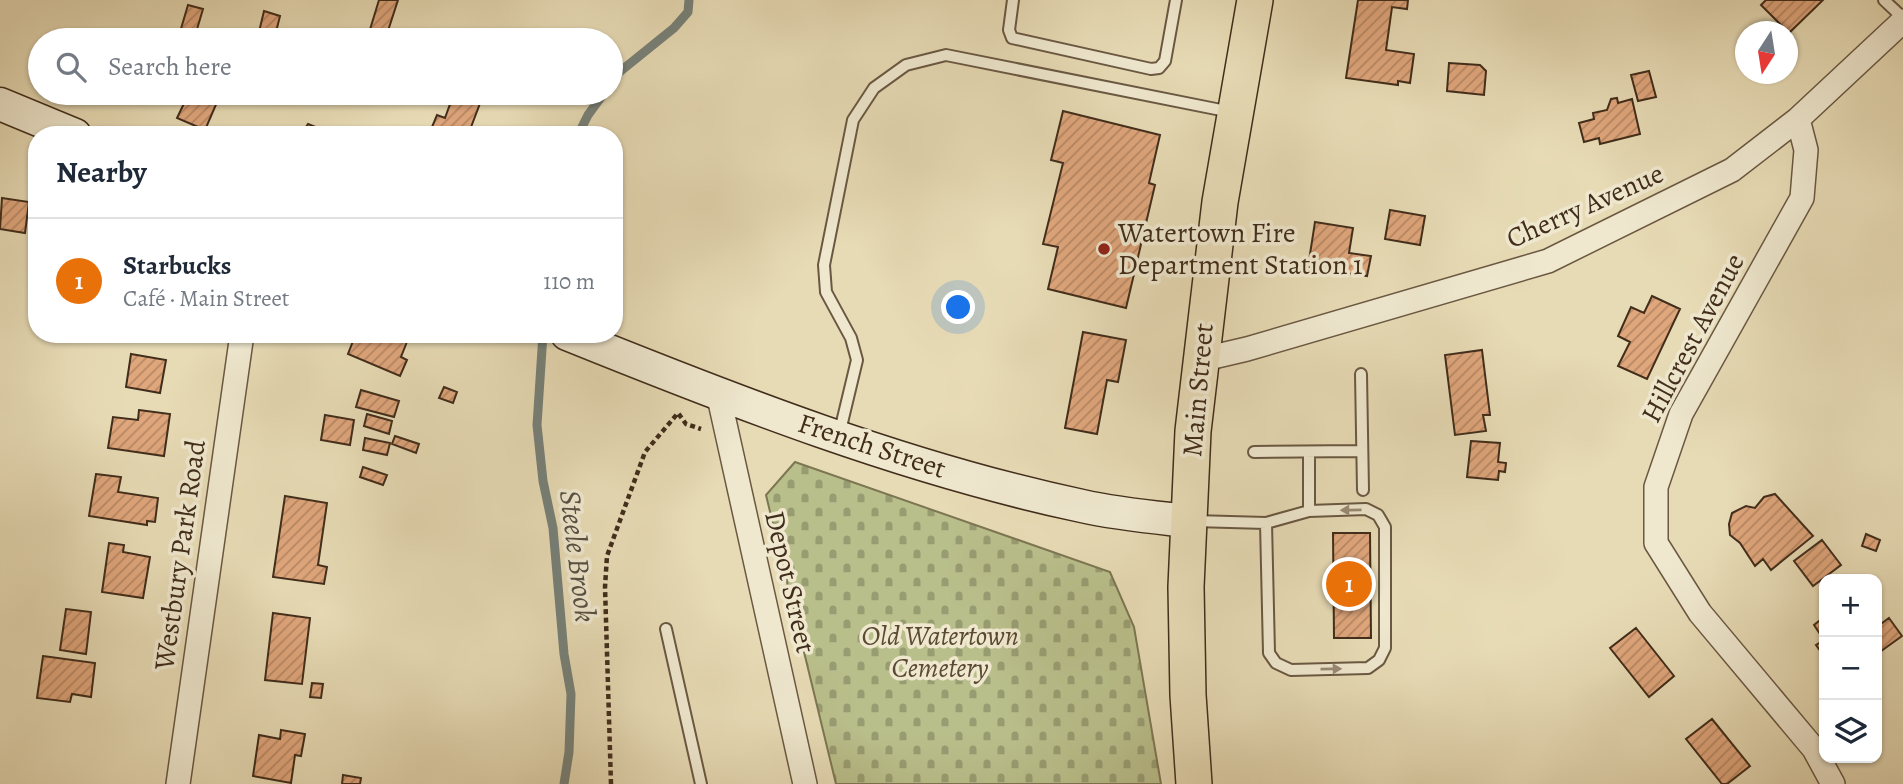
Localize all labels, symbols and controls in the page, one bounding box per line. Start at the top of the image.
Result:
north arrow [1735,21,1798,84]
search box [28,28,623,105]
icon: search [52,48,90,86]
text: Search here [108,49,232,84]
text: Nearby [56,152,147,192]
street label: Cherry Avenue [1500,154,1670,258]
place label: Watertown Fire Department Station 1 [1117,214,1363,284]
marker: Watertown Fire Department Station 1 [1096,241,1112,257]
street label: Hillcrest Avenue [1632,247,1754,429]
text: Starbucks [123,248,231,283]
text: 1 [75,266,83,297]
text: 110 m [543,266,595,297]
text: Café · Main Street [123,283,289,314]
your location [941,290,975,324]
street label: Main Street [1173,322,1223,458]
street label: French Street [793,404,951,488]
street label: Westbury Park Road [145,437,215,673]
water label: Steele Brook [550,488,606,624]
one-way arrow [1340,504,1362,515]
street label: Depot Street [755,507,825,657]
pin: 1 [1326,558,1372,610]
map controls [1819,574,1882,763]
button: + [1819,574,1882,637]
park label: Old Watertown Cemetery [861,617,1019,687]
button: − [1819,637,1882,700]
one-way arrow [1320,663,1342,675]
button: layers [1819,700,1882,763]

